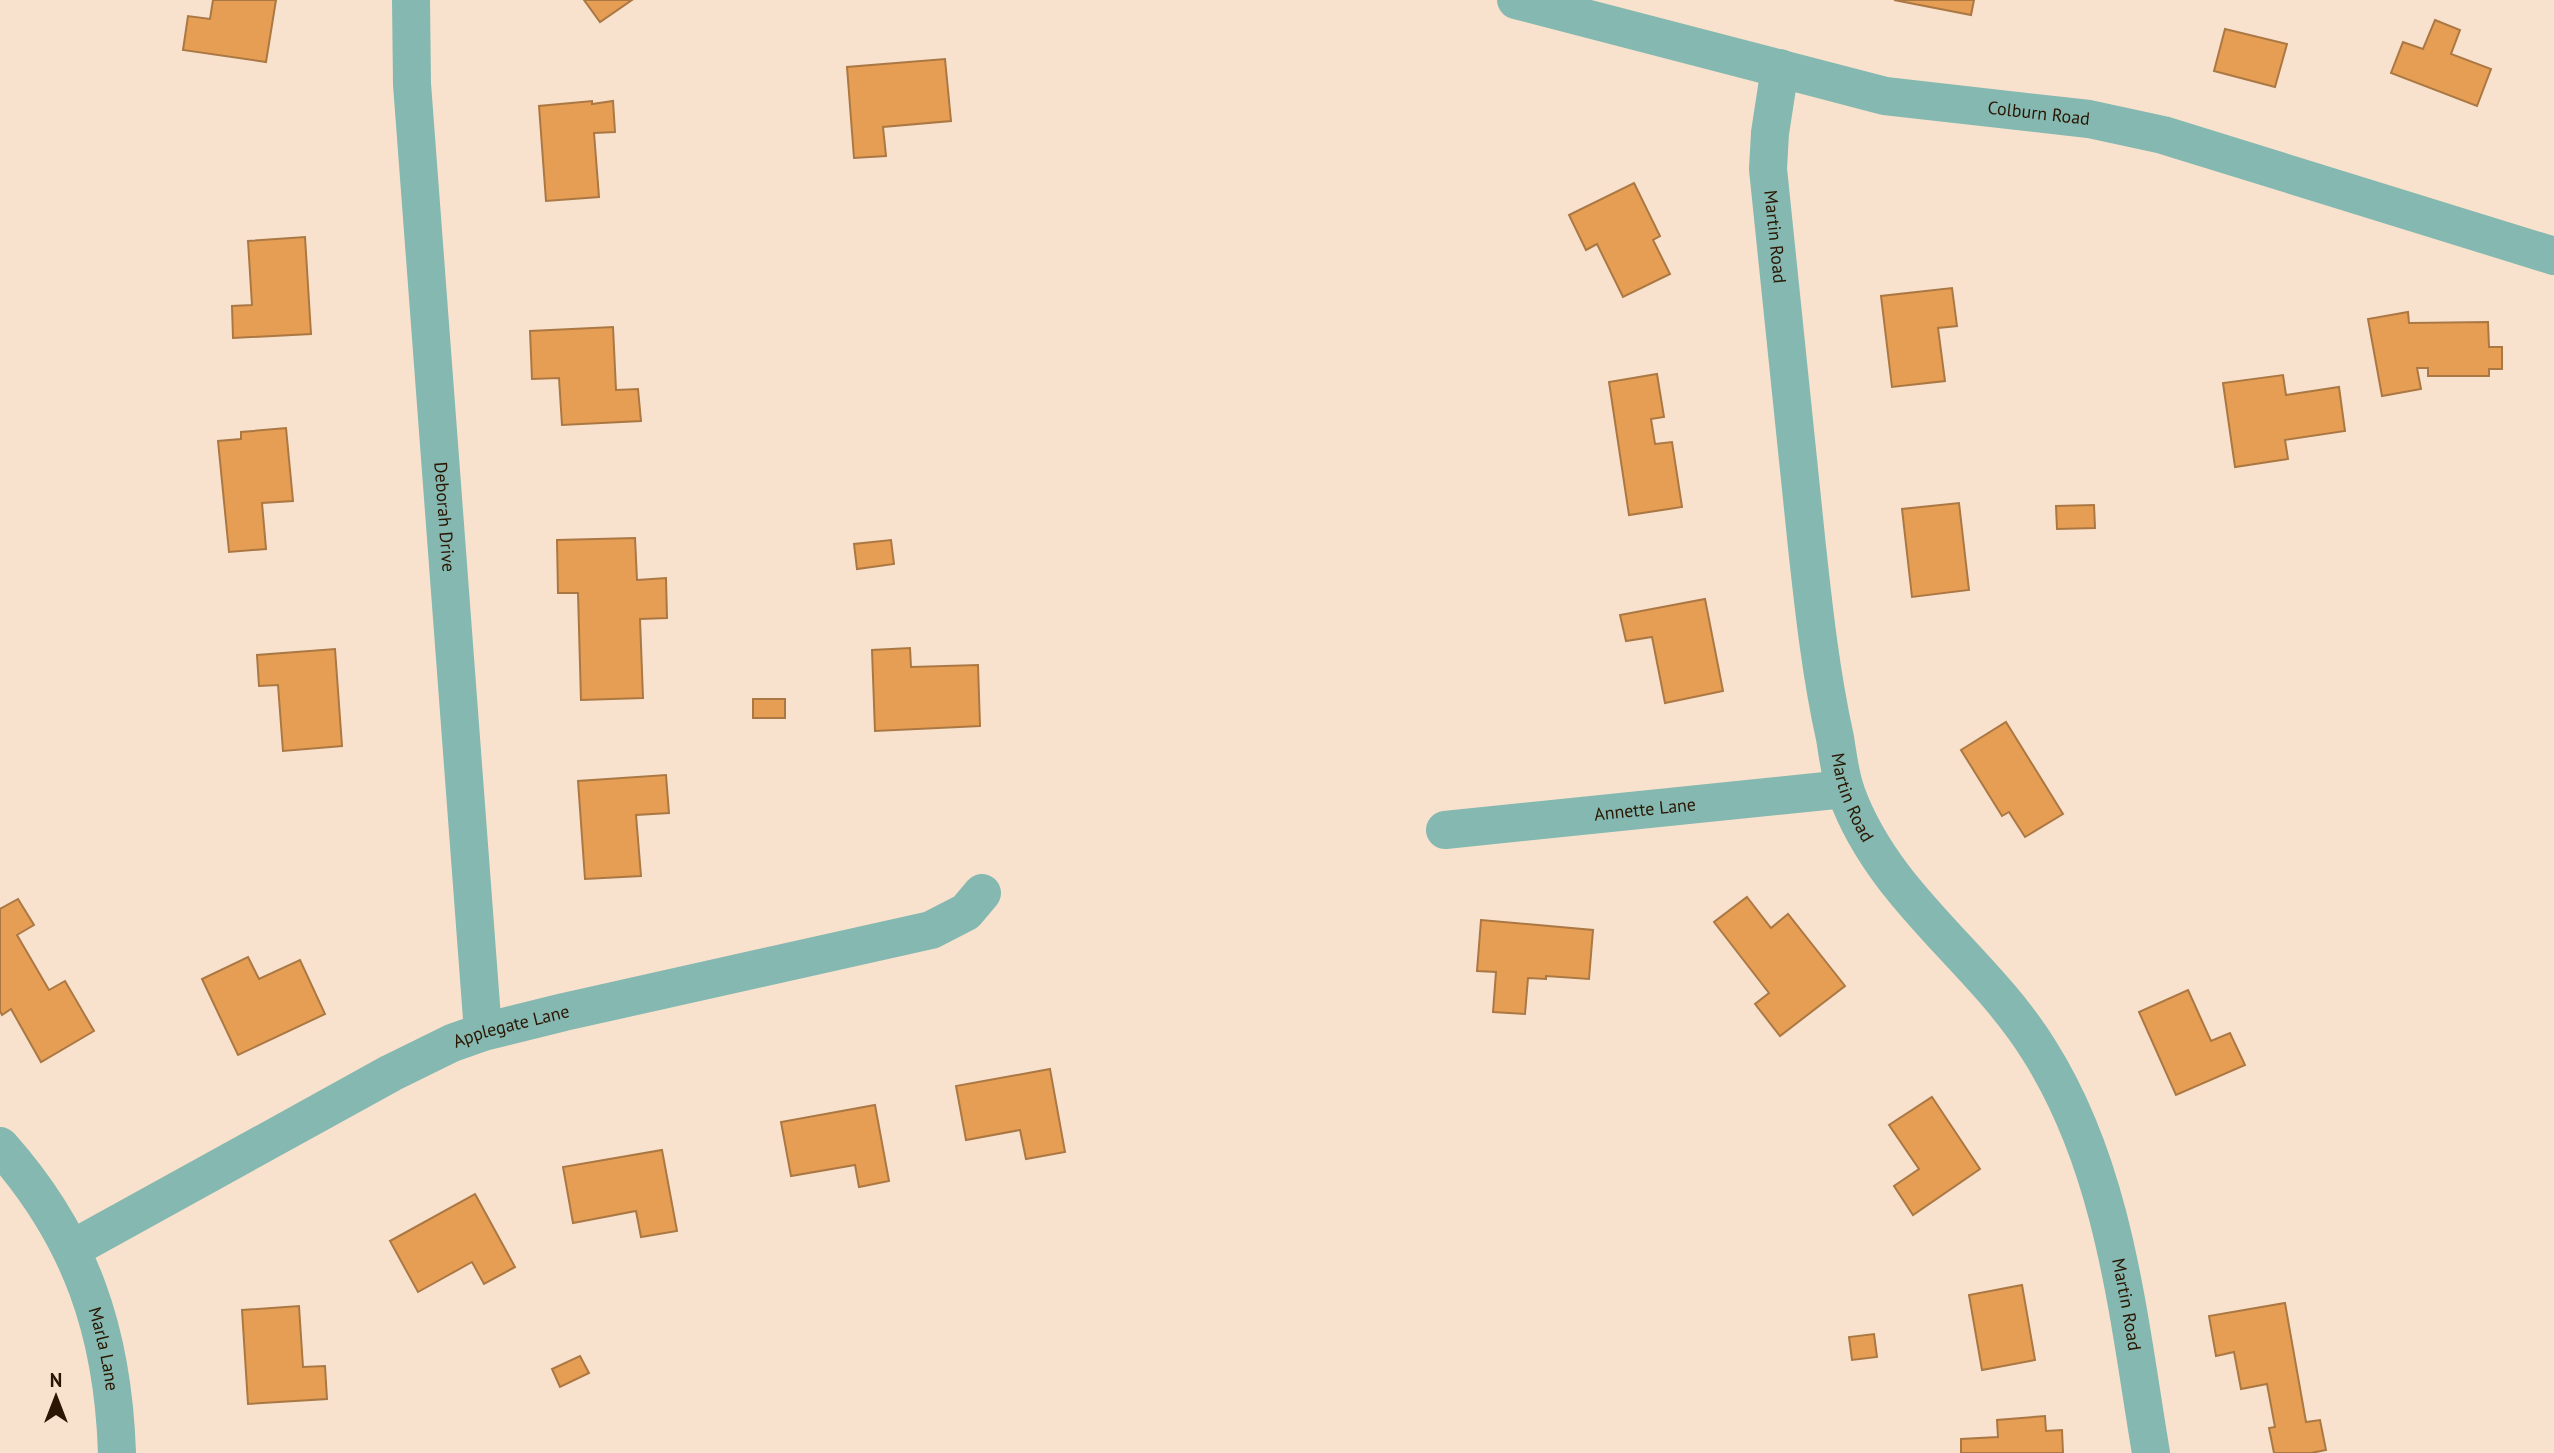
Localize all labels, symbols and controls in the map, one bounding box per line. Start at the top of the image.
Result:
street label: Colburn Road [1986,96,2091,130]
street label: Martin Road [1759,189,1792,285]
street label: Deborah Drive [429,461,461,573]
street label: Martin Road [1826,751,1879,846]
street label: Annette Lane [1593,792,1697,826]
street label: Applegate Lane [450,999,571,1053]
street label: Martin Road [2107,1256,2147,1352]
street label: Marla Lane [84,1304,124,1392]
north arrow [21,1362,91,1432]
text: N [50,1368,62,1392]

